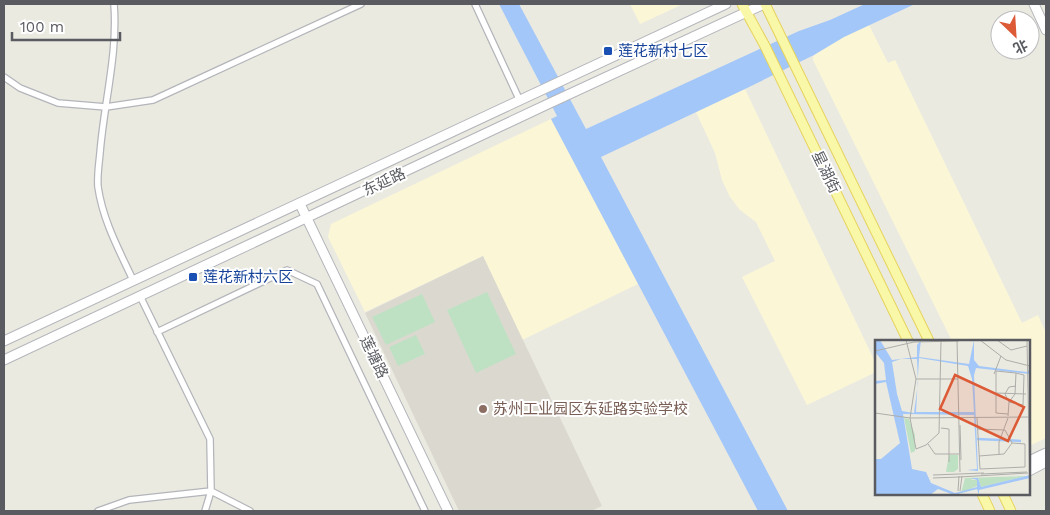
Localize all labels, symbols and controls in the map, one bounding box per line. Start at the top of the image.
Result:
scale bar [12,10,120,42]
north arrow [990,10,1040,60]
text: 100 m [20,18,64,36]
text: 北 [1011,37,1030,57]
place label: 莲花新村七区 [618,42,708,60]
marker: 莲花新村七区 [602,45,614,57]
street label: 星湖街 [808,148,844,196]
street label: 东延路 [360,164,408,200]
place label: 莲花新村六区 [203,268,293,286]
marker: 莲花新村六区 [187,271,199,283]
street label: 莲塘路 [356,333,392,381]
inset map [875,340,1030,495]
place label: 苏州工业园区东延路实验学校 [493,400,688,418]
marker: 苏州工业园区东延路实验学校 [477,403,489,415]

